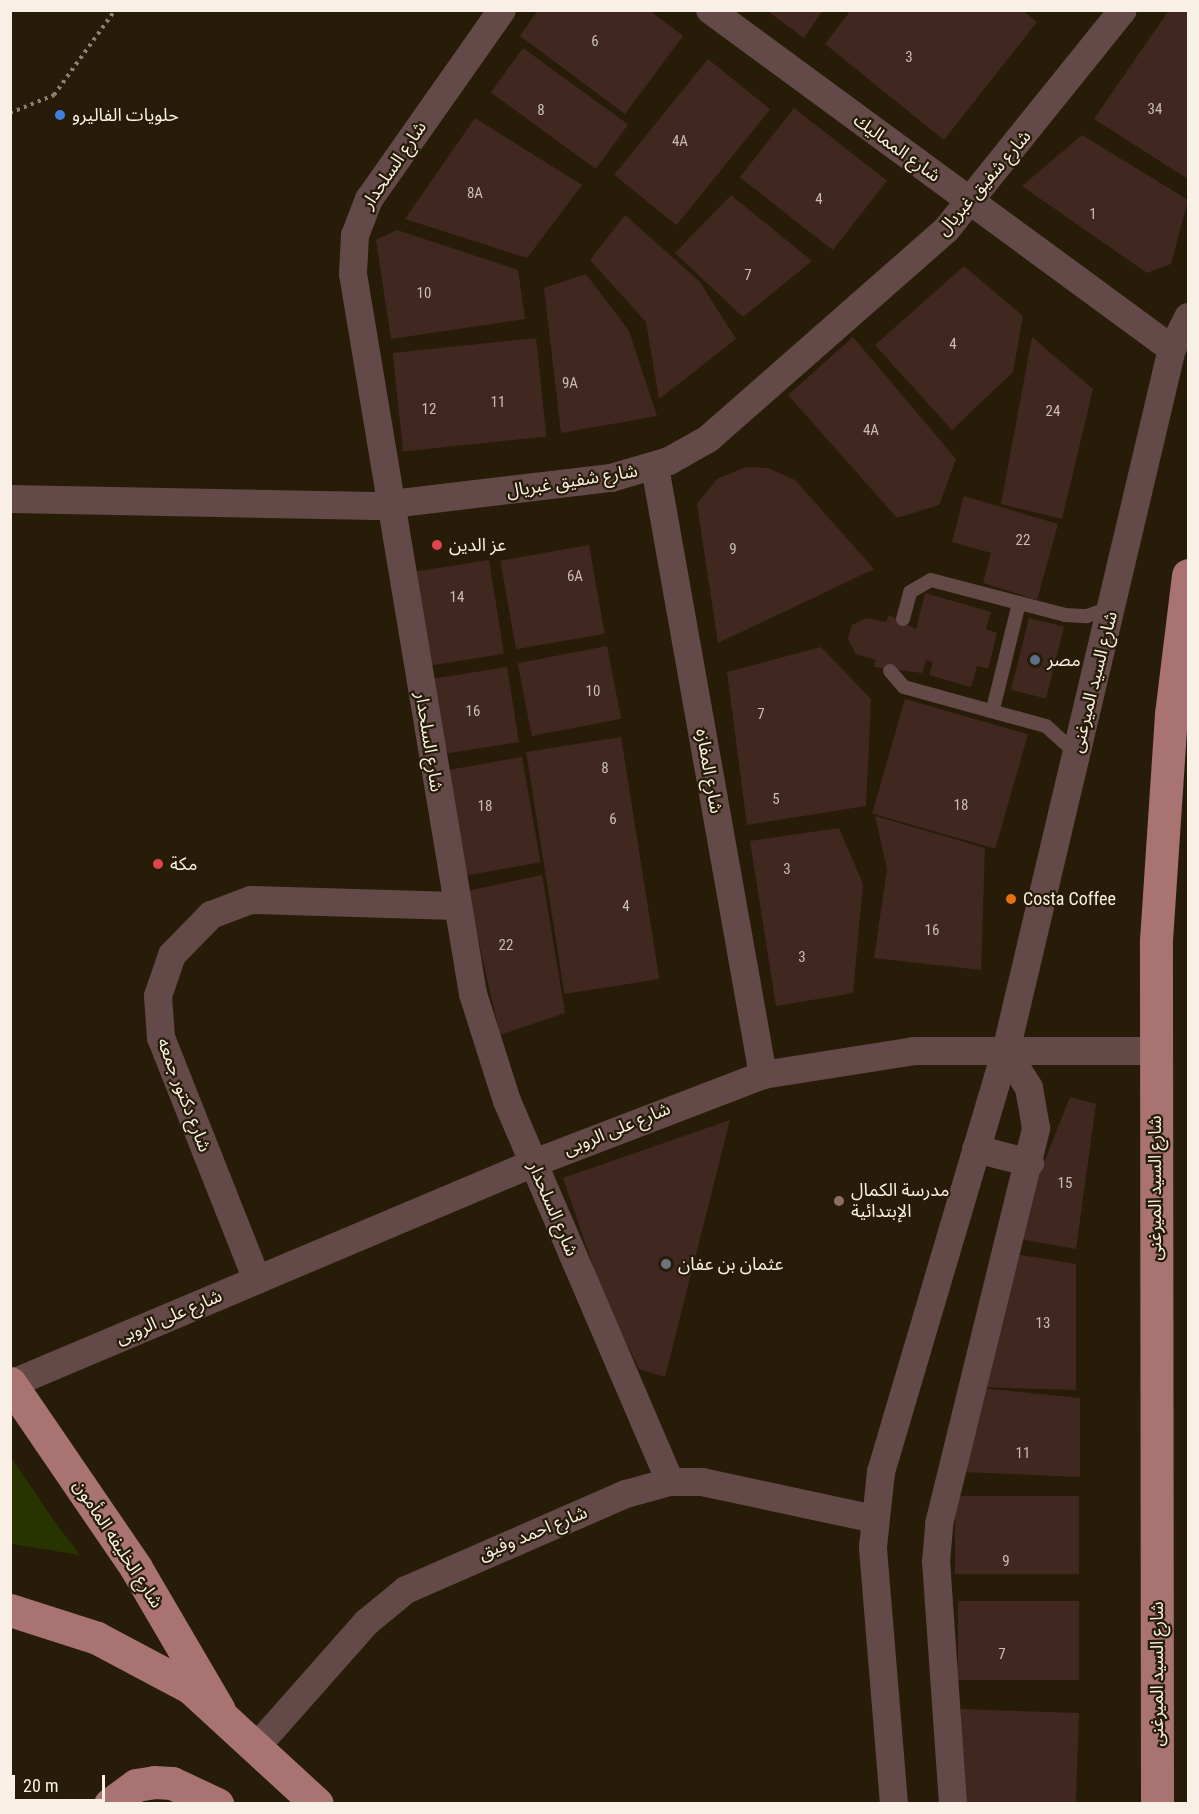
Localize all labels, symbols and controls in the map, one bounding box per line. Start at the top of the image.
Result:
house number: 6 [591,33,599,51]
house number: 3 [905,49,913,67]
house number: 34 [1148,101,1162,119]
house number: 8 [537,102,545,120]
place label: حلويات الفاليرو [72,104,179,126]
marker: حلويات الفاليرو [53,108,67,122]
street label: شارع المماليك [849,109,945,187]
street label: شارع السلحدار [357,117,431,213]
street label: شارع شفيق غبريال [932,126,1036,240]
house number: 4A [672,133,688,151]
house number: 8A [467,185,483,203]
house number: 4 [815,191,823,209]
house number: 1 [1089,206,1097,224]
house number: 7 [744,267,752,285]
house number: 10 [417,285,431,303]
house number: 4 [949,336,957,354]
house number: 9A [562,375,578,393]
house number: 11 [491,394,505,412]
house number: 12 [422,401,436,419]
house number: 24 [1046,403,1060,421]
house number: 4A [863,422,879,440]
street label: شارع شفيق غبريال [505,460,639,502]
house number: 22 [1016,532,1030,550]
place label: عز الدين [449,534,506,556]
marker: عز الدين [430,538,444,552]
house number: 9 [729,541,737,559]
house number: 6A [567,568,583,586]
house number: 14 [450,589,464,607]
street label: شارع السيد الميرغنى [1066,609,1122,755]
place label: مصر [1047,649,1081,671]
marker: مصر [1028,653,1042,667]
house number: 10 [586,683,600,701]
street label: شارع السلحدار [410,691,448,793]
house number: 16 [466,703,480,721]
house number: 7 [757,706,765,724]
street label: شارع المفازه [691,727,727,815]
house number: 8 [601,760,609,778]
house number: 5 [772,791,780,809]
house number: 18 [954,797,968,815]
house number: 18 [478,798,492,816]
house number: 6 [609,811,617,829]
place label: مكة [170,853,197,875]
marker: مكة [151,857,165,871]
house number: 3 [783,861,791,879]
place label: Costa Coffee [1023,888,1116,910]
marker: Costa Coffee [1004,892,1018,906]
house number: 4 [622,898,630,916]
house number: 16 [925,922,939,940]
house number: 22 [499,937,513,955]
house number: 3 [798,949,806,967]
street label: شارع دكتور جمعه [152,1035,216,1155]
street label: شارع على الروبى [560,1098,674,1160]
street label: شارع السيد الميرغنى [1144,1115,1166,1261]
street label: شارع السلحدار [523,1158,583,1260]
house number: 15 [1058,1175,1072,1193]
place label: مدرسة الكمال الإبتدائية [851,1180,949,1222]
marker: مدرسة الكمال الإبتدائية [832,1194,846,1208]
place label: عثمان بن عفان [678,1253,784,1275]
marker: عثمان بن عفان [659,1257,673,1271]
street label: شارع على الروبى [113,1285,225,1349]
house number: 13 [1036,1315,1050,1333]
house number: 11 [1016,1445,1030,1463]
street label: شارع الخليفه المأمون [69,1476,167,1612]
street label: شارع احمد وفيق [475,1501,591,1565]
house number: 9 [1002,1553,1010,1571]
street label: شارع السيد الميرغنى [1146,1601,1168,1747]
house number: 7 [998,1646,1006,1664]
scale bar [15,1763,108,1801]
text: 20 m [23,1775,58,1796]

